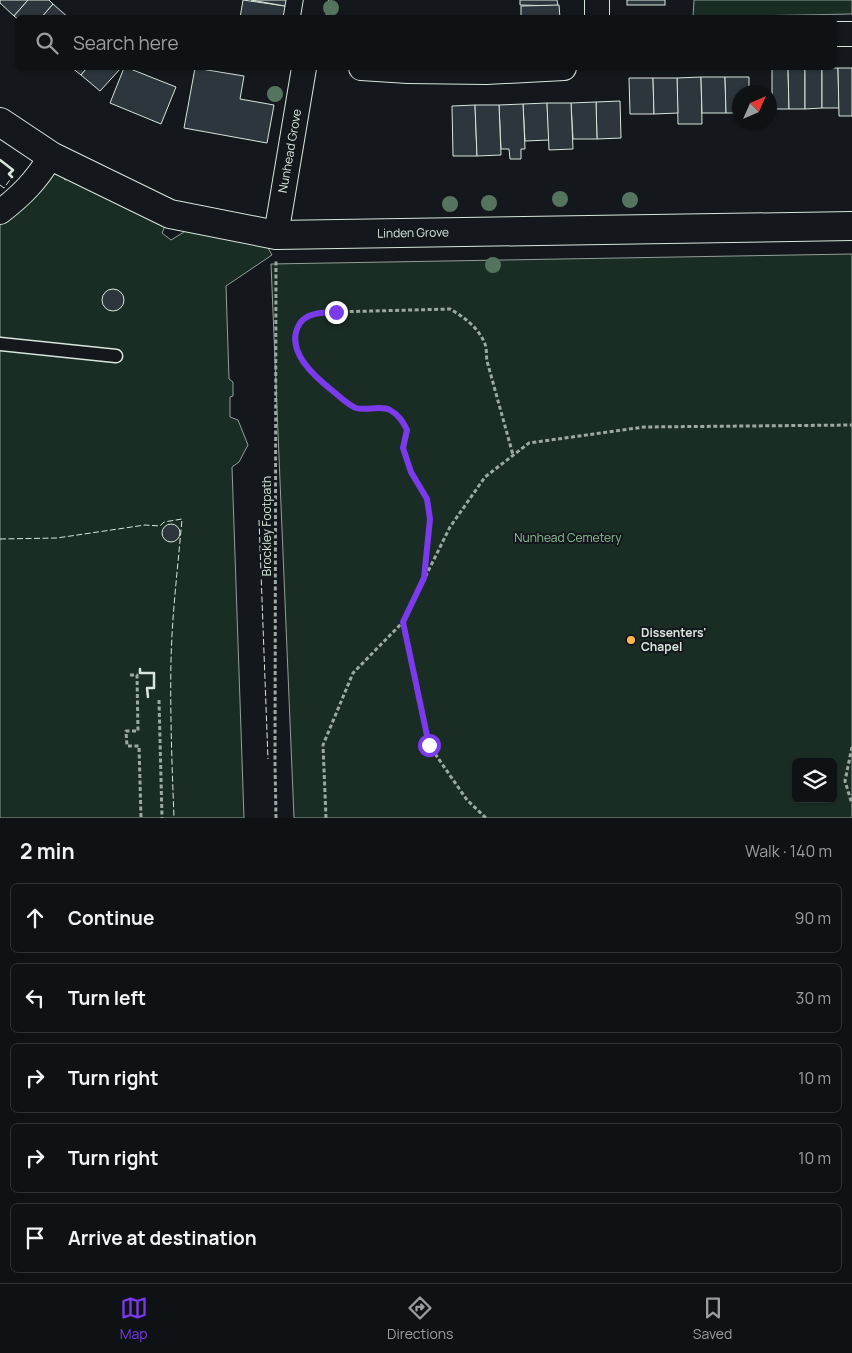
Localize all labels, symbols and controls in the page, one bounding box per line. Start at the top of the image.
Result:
search box [15,15,837,70]
icon: search [33,29,61,57]
text: Search here [73,30,179,56]
north arrow [732,85,777,130]
street label: Nunhead Grove [274,108,305,194]
street label: Linden Grove [377,223,449,242]
route end [325,301,348,324]
street label: Brockley Footpath [258,476,275,576]
park label: Nunhead Cemetery [514,529,622,546]
place label: Dissenters' Chapel [641,624,706,655]
marker: Dissenters' Chapel [625,634,637,646]
route start [418,734,441,757]
map controls [792,758,837,803]
button: layers [792,758,837,803]
text: 2 min [20,837,75,865]
text: Walk · 140 m [745,840,832,862]
icon: ahead [21,904,49,932]
text: Continue [68,905,154,931]
text: 90 m [795,907,831,929]
icon: left [21,984,49,1012]
text: Turn left [68,985,146,1011]
text: 30 m [796,987,831,1009]
icon: right [21,1064,49,1092]
text: Turn right [68,1065,158,1091]
text: 10 m [798,1067,831,1089]
icon: right [21,1144,49,1172]
text: Turn right [68,1145,158,1171]
text: 10 m [798,1147,831,1169]
icon: arrive [21,1224,49,1252]
text: Arrive at destination [68,1225,257,1251]
tab: Map [120,1294,148,1343]
tab: Directions [387,1294,453,1343]
tab: Saved [693,1294,732,1343]

